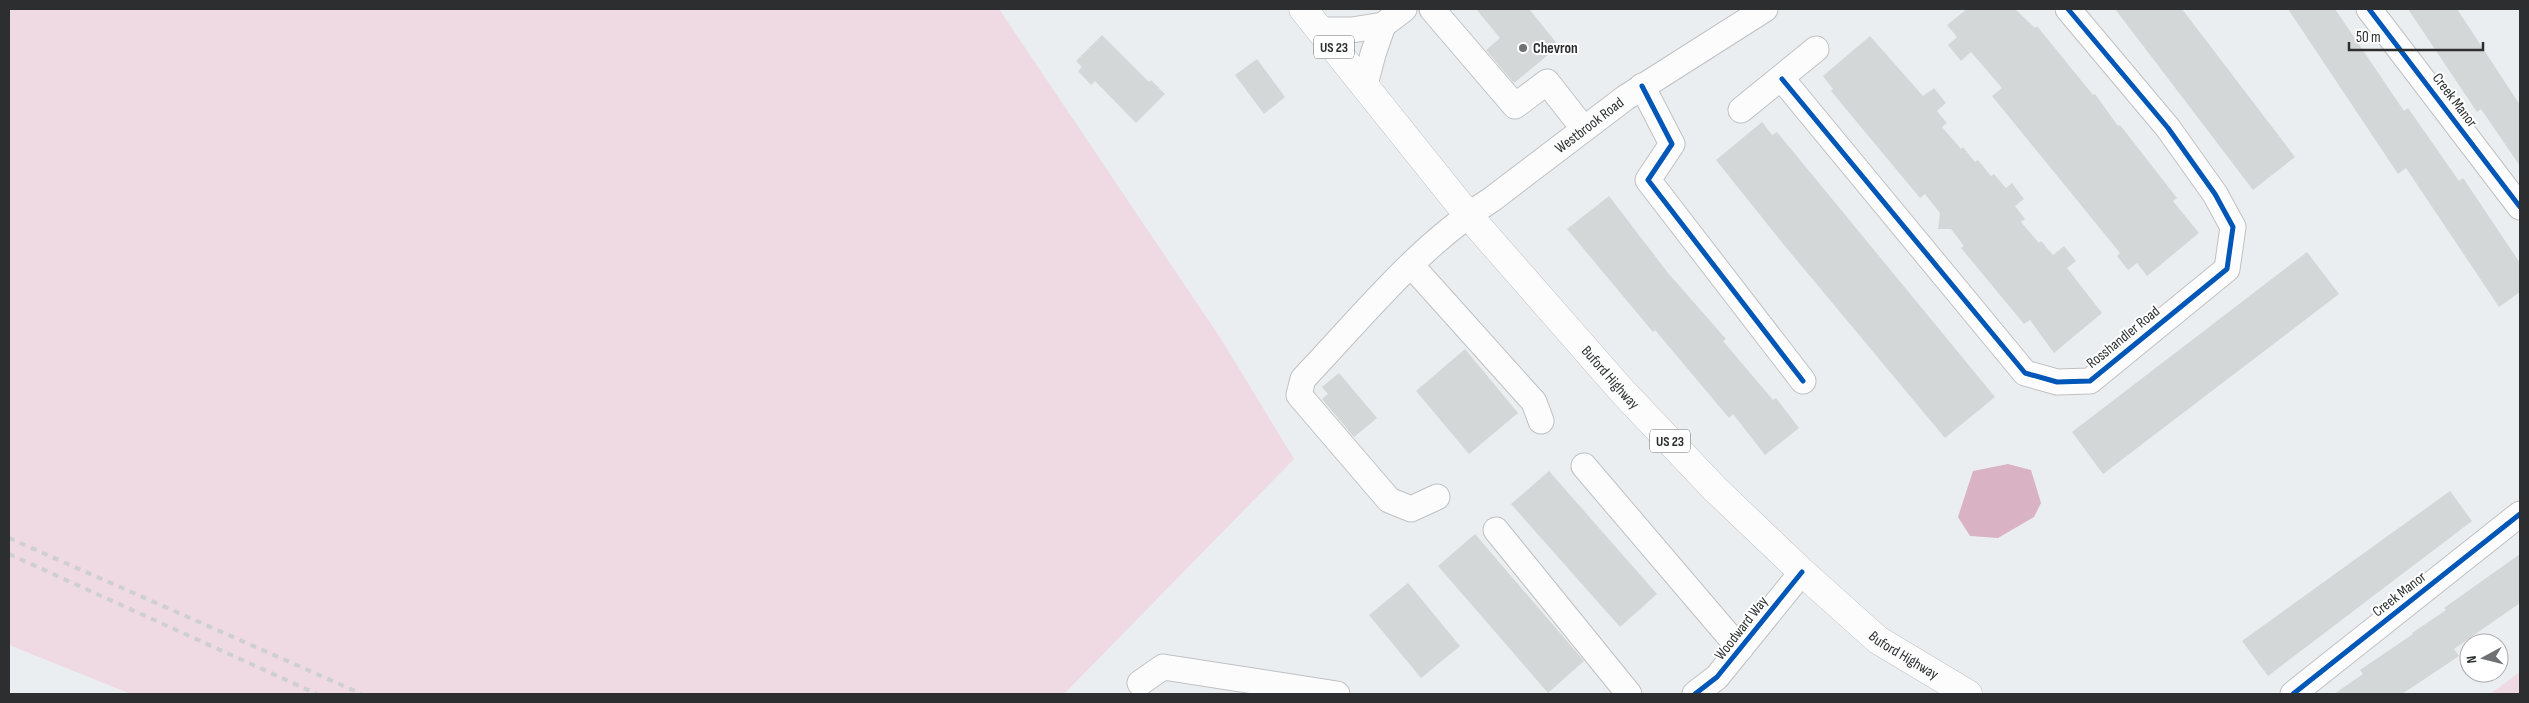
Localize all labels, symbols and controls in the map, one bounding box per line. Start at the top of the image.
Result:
scale bar [2349,20,2483,52]
text: 50 m [2356,28,2381,47]
road number: US 23 [1314,36,1354,58]
place label: Chevron [1533,39,1578,58]
marker: Chevron [1517,42,1529,54]
street label: Creek Manor [2428,69,2482,132]
street label: Westbrook Road [1551,93,1628,158]
street label: Rosshandler Road [2083,302,2164,373]
street label: Buford Highway [1577,342,1643,414]
road number: US 23 [1650,430,1690,452]
street label: Creek Manor [2369,567,2431,621]
street label: Woodward Way [1711,592,1772,664]
street label: Buford Highway [1864,627,1942,684]
north arrow [2459,633,2509,683]
text: N [2463,655,2480,664]

